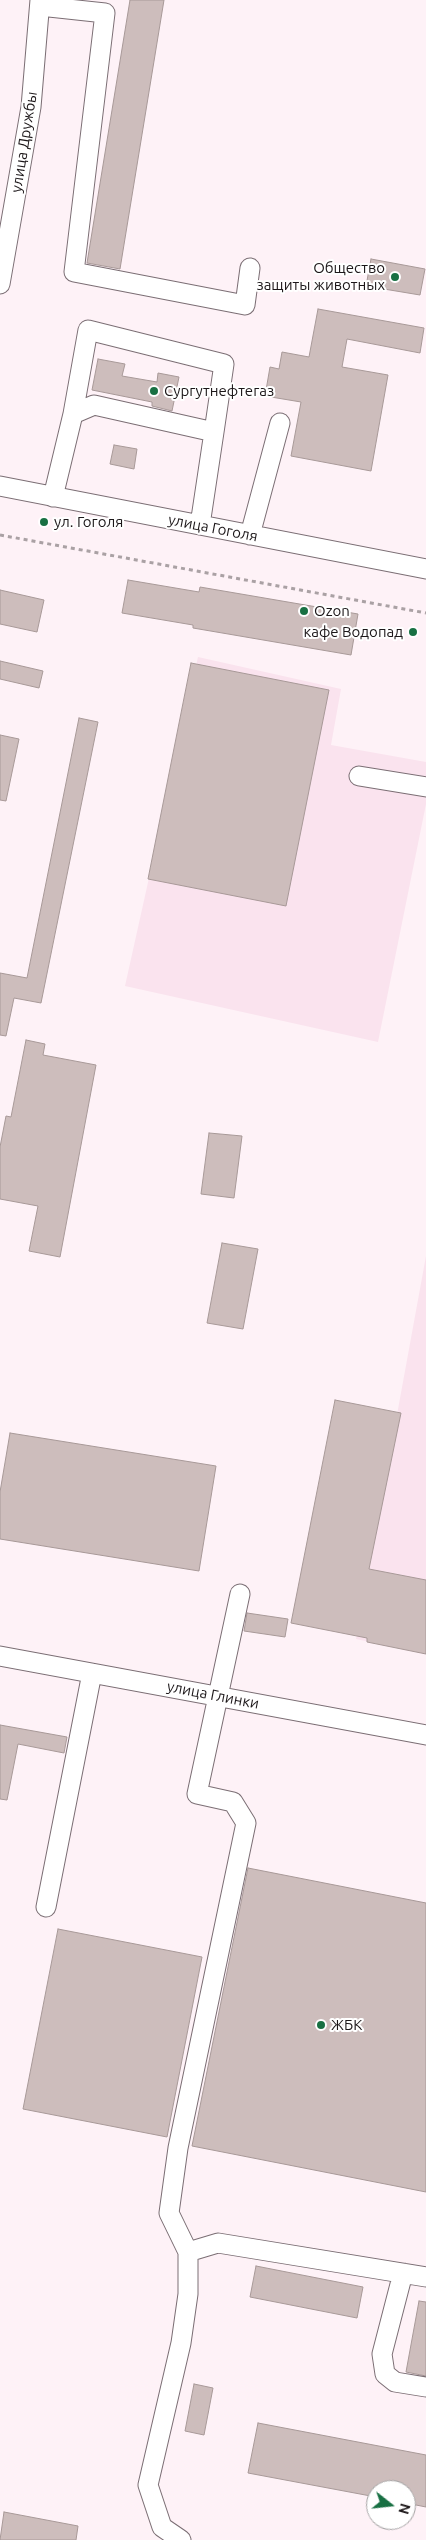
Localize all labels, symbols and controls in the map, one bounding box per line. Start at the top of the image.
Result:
street label: улица Дружбы [7,90,41,194]
place label: Общество защиты животных [256,259,385,294]
marker: Общество защиты животных [389,271,401,283]
place label: Сургутнефтегаз [164,382,274,400]
marker: Сургутнефтегаз [148,385,160,397]
street label: улица Гоголя [167,510,259,546]
place label: ул. Гоголя [54,513,123,531]
marker: ул. Гоголя [38,516,50,528]
place label: Ozon [314,602,350,620]
marker: Ozon [298,605,310,617]
place label: кафе Водопад [304,623,403,641]
marker: кафе Водопад [407,626,419,638]
street label: улица Глинки [165,1677,261,1713]
place label: ЖБК [331,2016,362,2034]
marker: ЖБК [315,2019,327,2031]
north arrow [366,2480,416,2530]
text: N [395,2502,414,2516]

